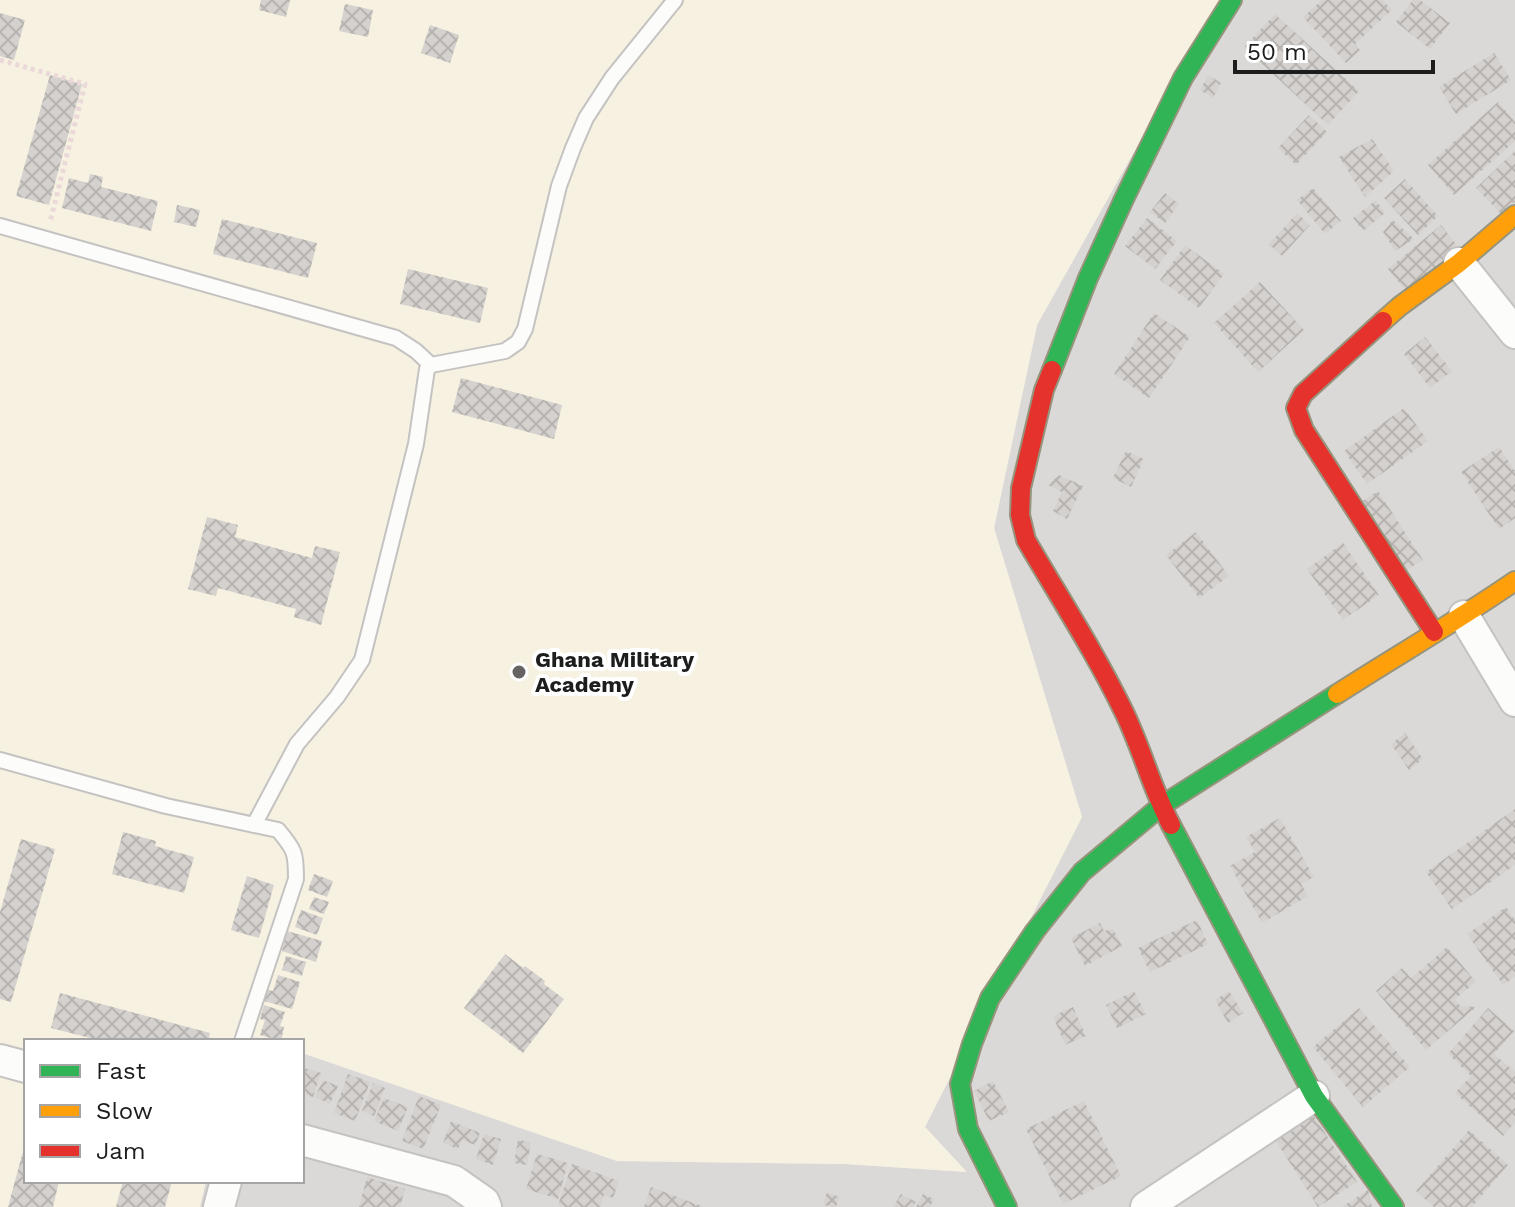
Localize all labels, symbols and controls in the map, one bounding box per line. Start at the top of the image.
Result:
scale bar [1235,24,1433,74]
text: 50 m [1247,38,1307,66]
place label: Ghana Military Academy [535,647,695,697]
marker: Ghana Military Academy [510,663,528,681]
legend [24,1039,304,1183]
text: Fast [96,1057,146,1085]
text: Slow [96,1097,153,1125]
text: Jam [96,1137,146,1165]

